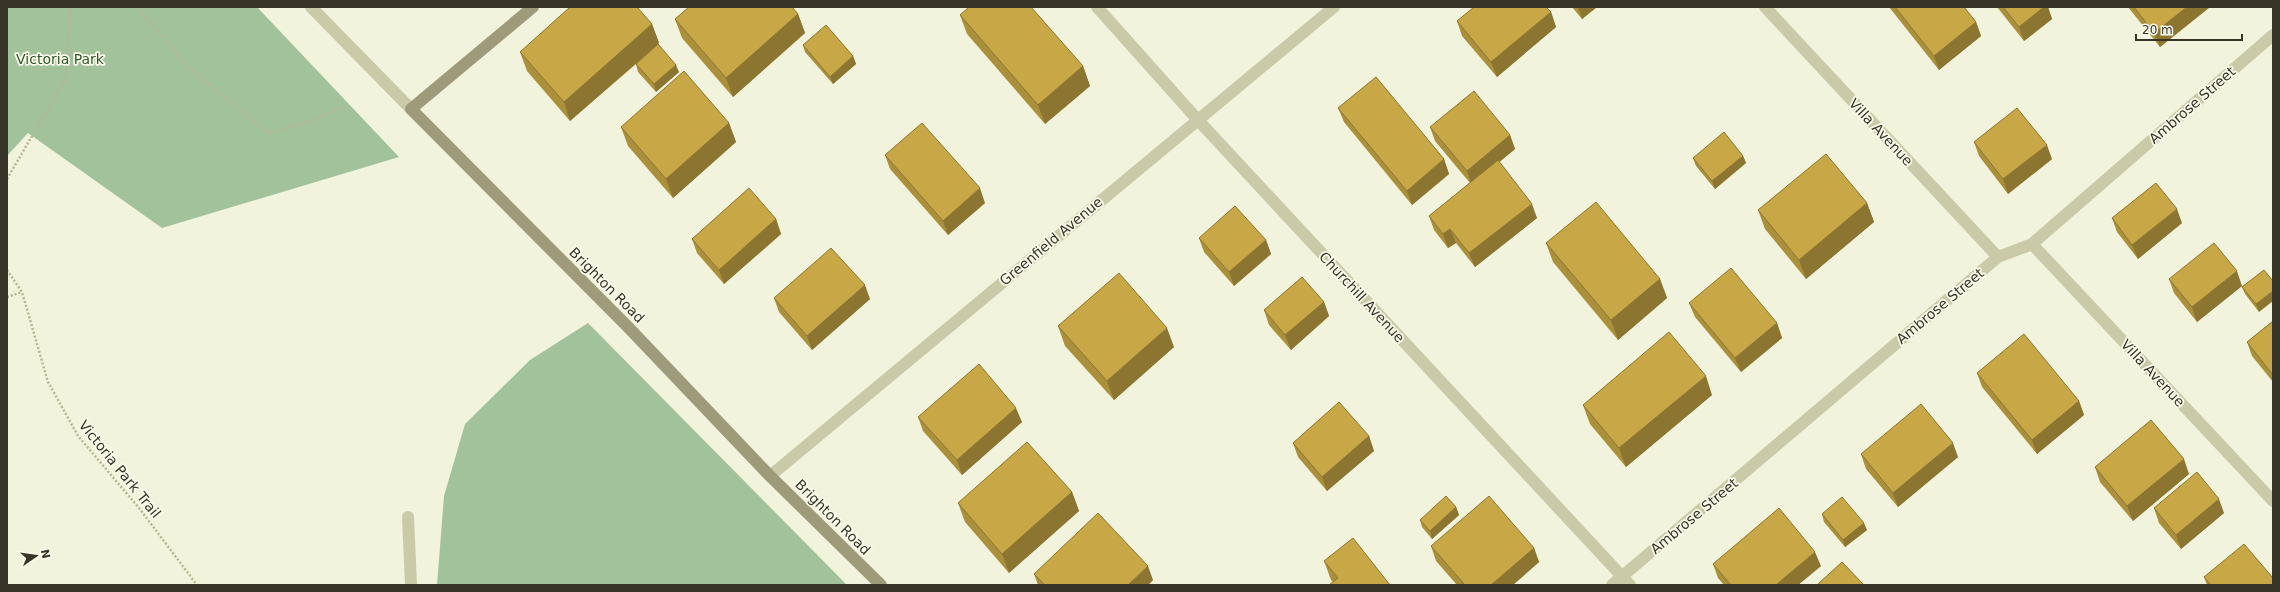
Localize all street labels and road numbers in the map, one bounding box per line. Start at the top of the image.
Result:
street label: Ambrose Street [2146,63,2239,147]
street label: Villa Avenue [1846,95,1916,169]
street label: Greenfield Avenue [996,193,1106,289]
street label: Brighton Road [566,244,648,326]
street label: Churchill Avenue [1316,249,1408,345]
street label: Ambrose Street [1893,265,1987,347]
street label: Villa Avenue [2118,336,2188,410]
street label: Victoria Park Trail [76,417,164,521]
street label: Ambrose Street [1647,475,1741,557]
street label: Brighton Road [792,476,874,558]

